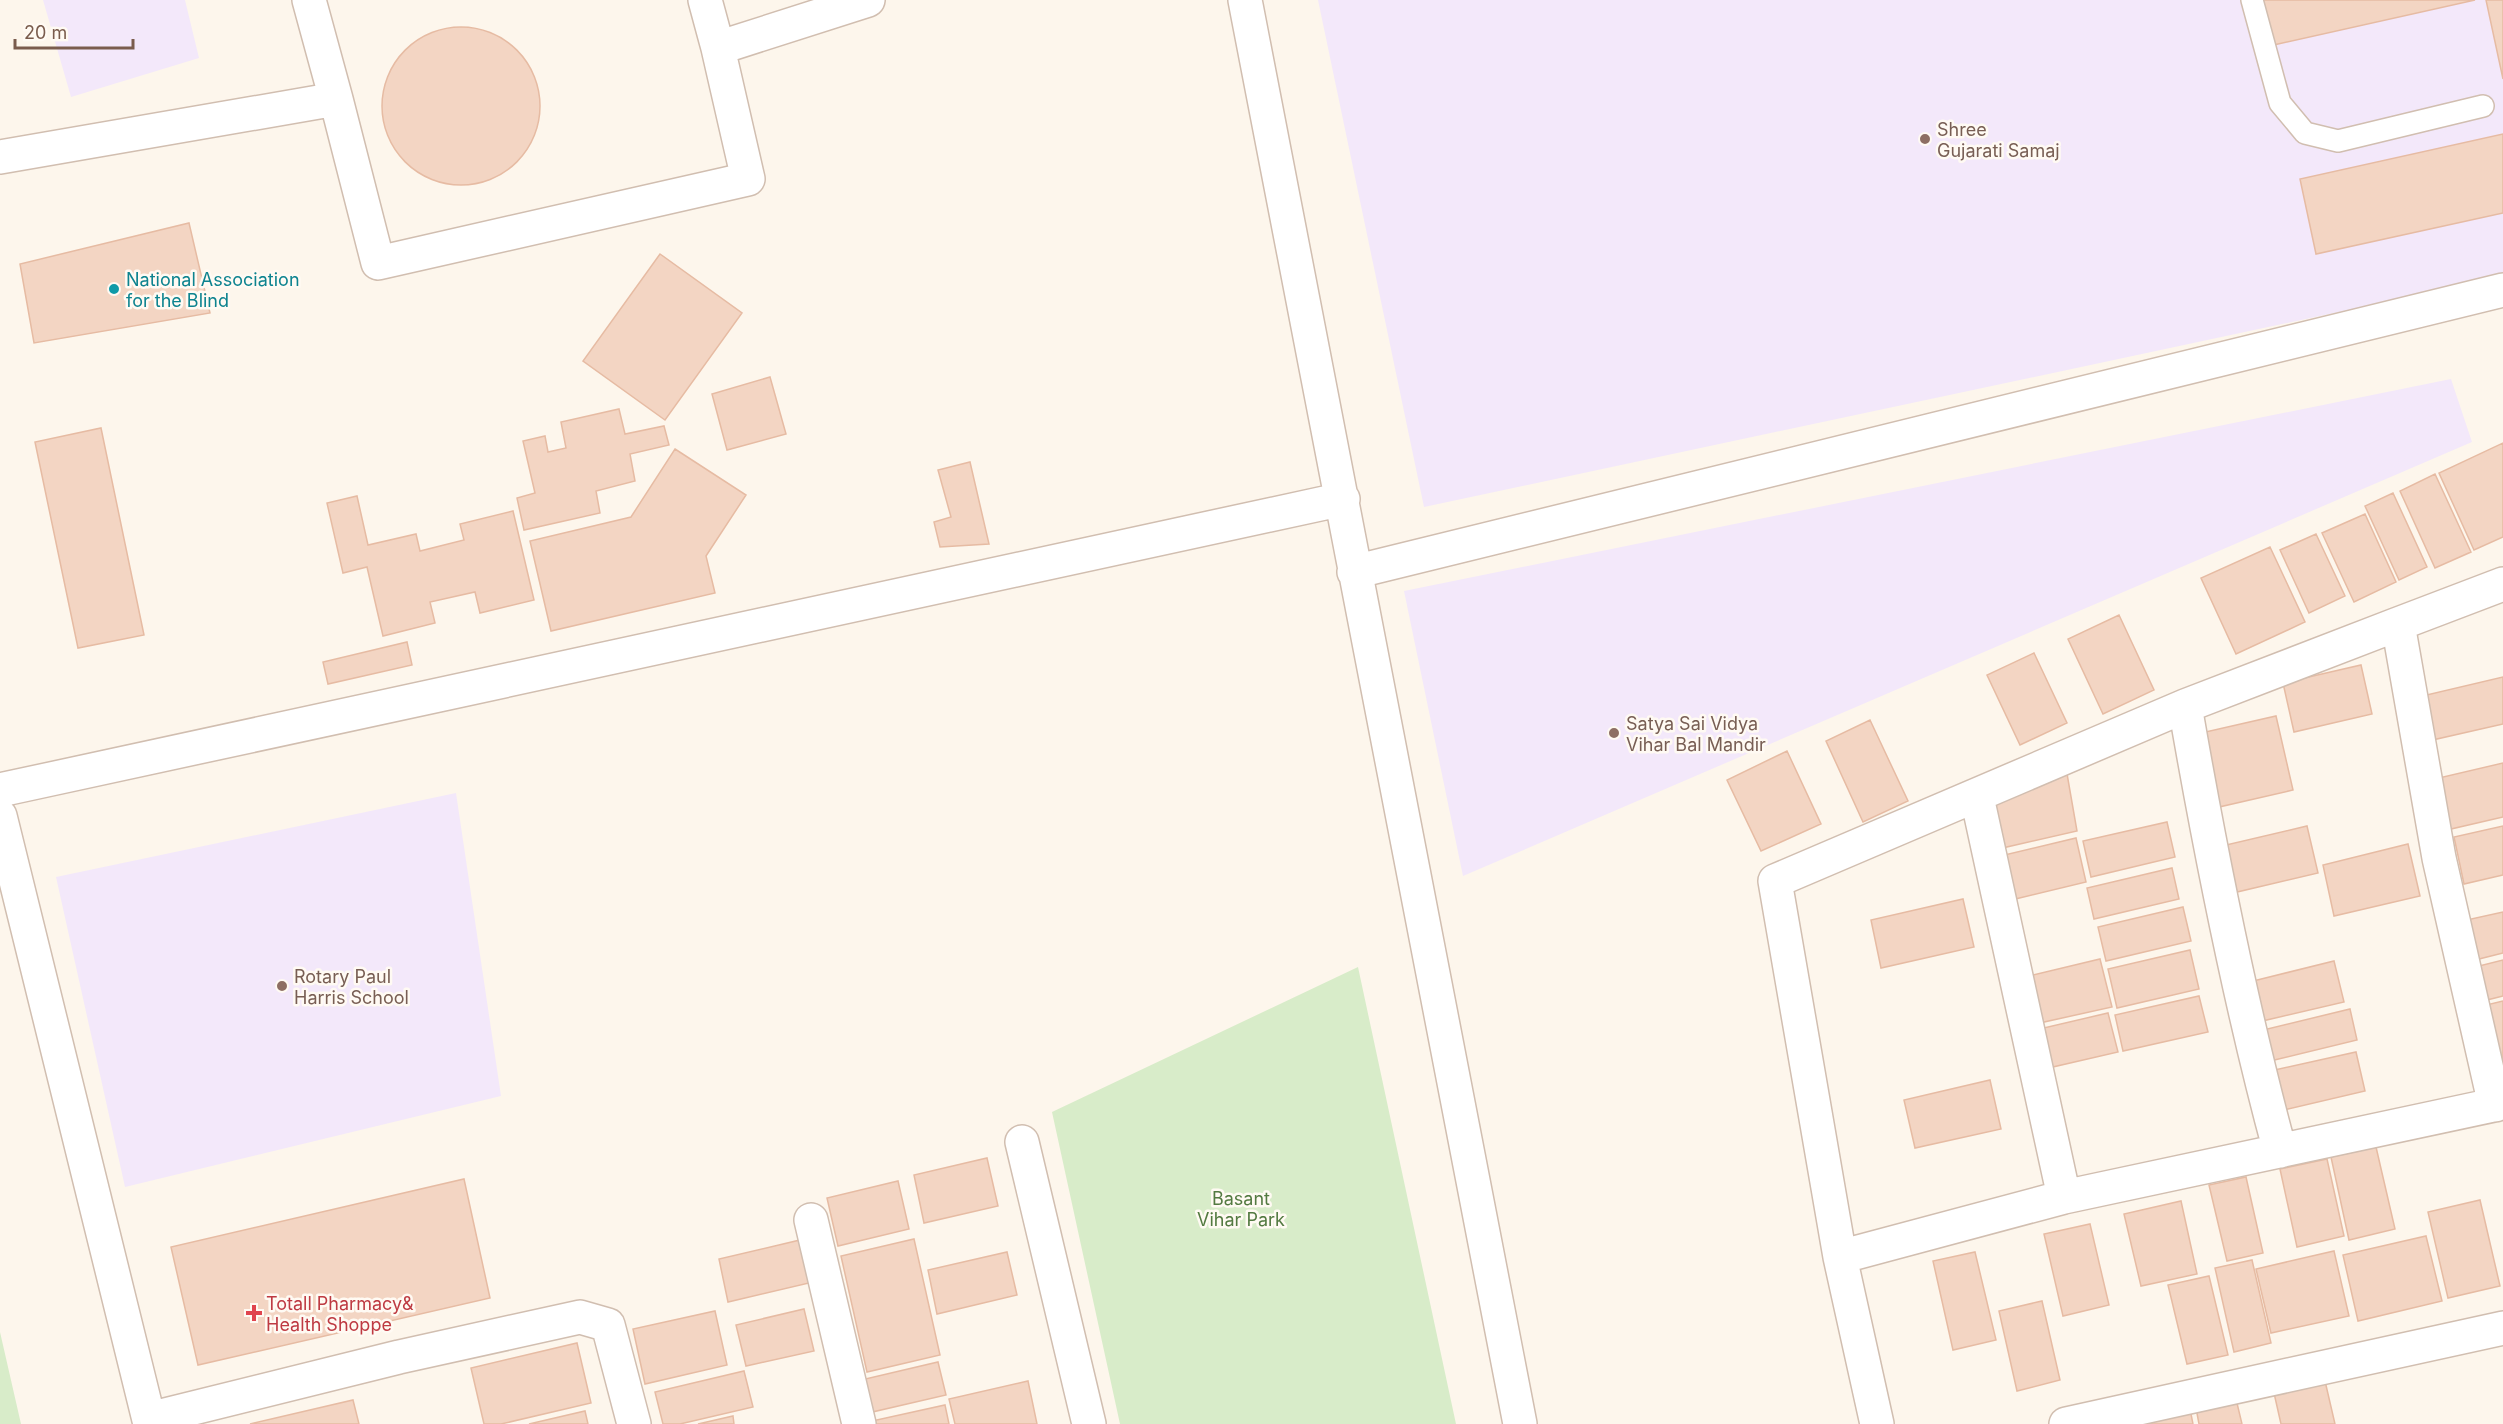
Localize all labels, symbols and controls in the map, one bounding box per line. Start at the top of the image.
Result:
scale bar [15,12,134,50]
text: 20 m [24,22,67,43]
place label: Shree Gujarati Samaj [1937,119,2060,161]
marker: Shree Gujarati Samaj [1918,132,1932,146]
place label: National Association for the Blind [126,269,300,311]
marker: National Association for the Blind [107,282,121,296]
place label: Satya Sai Vidya Vihar Bal Mandir [1626,713,1766,755]
marker: Satya Sai Vidya Vihar Bal Mandir [1607,726,1621,740]
place label: Rotary Paul Harris School [294,966,409,1008]
marker: Rotary Paul Harris School [275,979,289,993]
park label: Basant Vihar Park [1197,1188,1285,1230]
place label: Totall Pharmacy& Health Shoppe [266,1293,414,1335]
marker: Totall Pharmacy& Health Shoppe [247,1306,261,1320]

